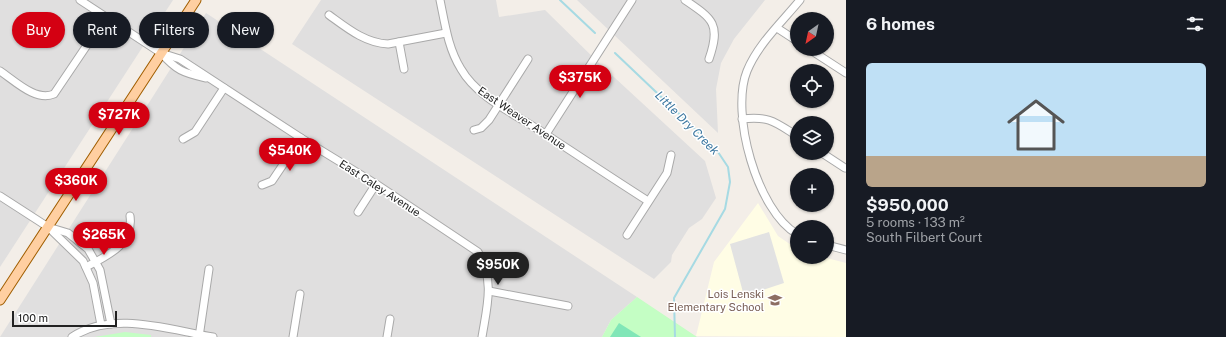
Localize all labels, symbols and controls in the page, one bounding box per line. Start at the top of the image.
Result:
chip: Buy [12,12,65,48]
chip: Rent [73,12,131,48]
chip: Filters [139,12,209,48]
chip: New [217,12,274,48]
north arrow [790,12,834,56]
map controls [790,12,834,264]
icon: filters [1184,13,1206,35]
text: 6 homes [866,14,935,34]
button: locate [790,64,834,108]
pin: $375K [552,65,608,99]
text: $375K [558,70,602,85]
street label: East Weaver Avenue [476,84,568,152]
water label: Little Dry Creek [652,88,722,158]
icon: home [1000,89,1072,161]
pin: $727K [91,102,147,136]
text: $727K [98,107,140,122]
button: layers [790,116,834,160]
pin: $540K [262,138,318,172]
text: $540K [268,143,312,158]
street label: East Caley Avenue [337,157,423,219]
pin: $360K [48,168,104,202]
button: + [790,168,834,212]
text: $360K [54,173,98,188]
text: $950,000 [866,195,949,215]
text: 5 rooms · 133 m² [866,215,965,230]
button: − [790,220,834,264]
pin: $265K [76,222,132,256]
text: $265K [82,227,126,242]
text: South Filbert Court [866,230,982,245]
pin: $950K [470,252,526,286]
text: $950K [476,257,520,272]
place label: Lois Lenski Elementary School [667,288,764,313]
school or university icon: Lois Lenski Elementary School [767,292,783,308]
scale bar [12,309,117,328]
text: 100 m [18,312,48,324]

